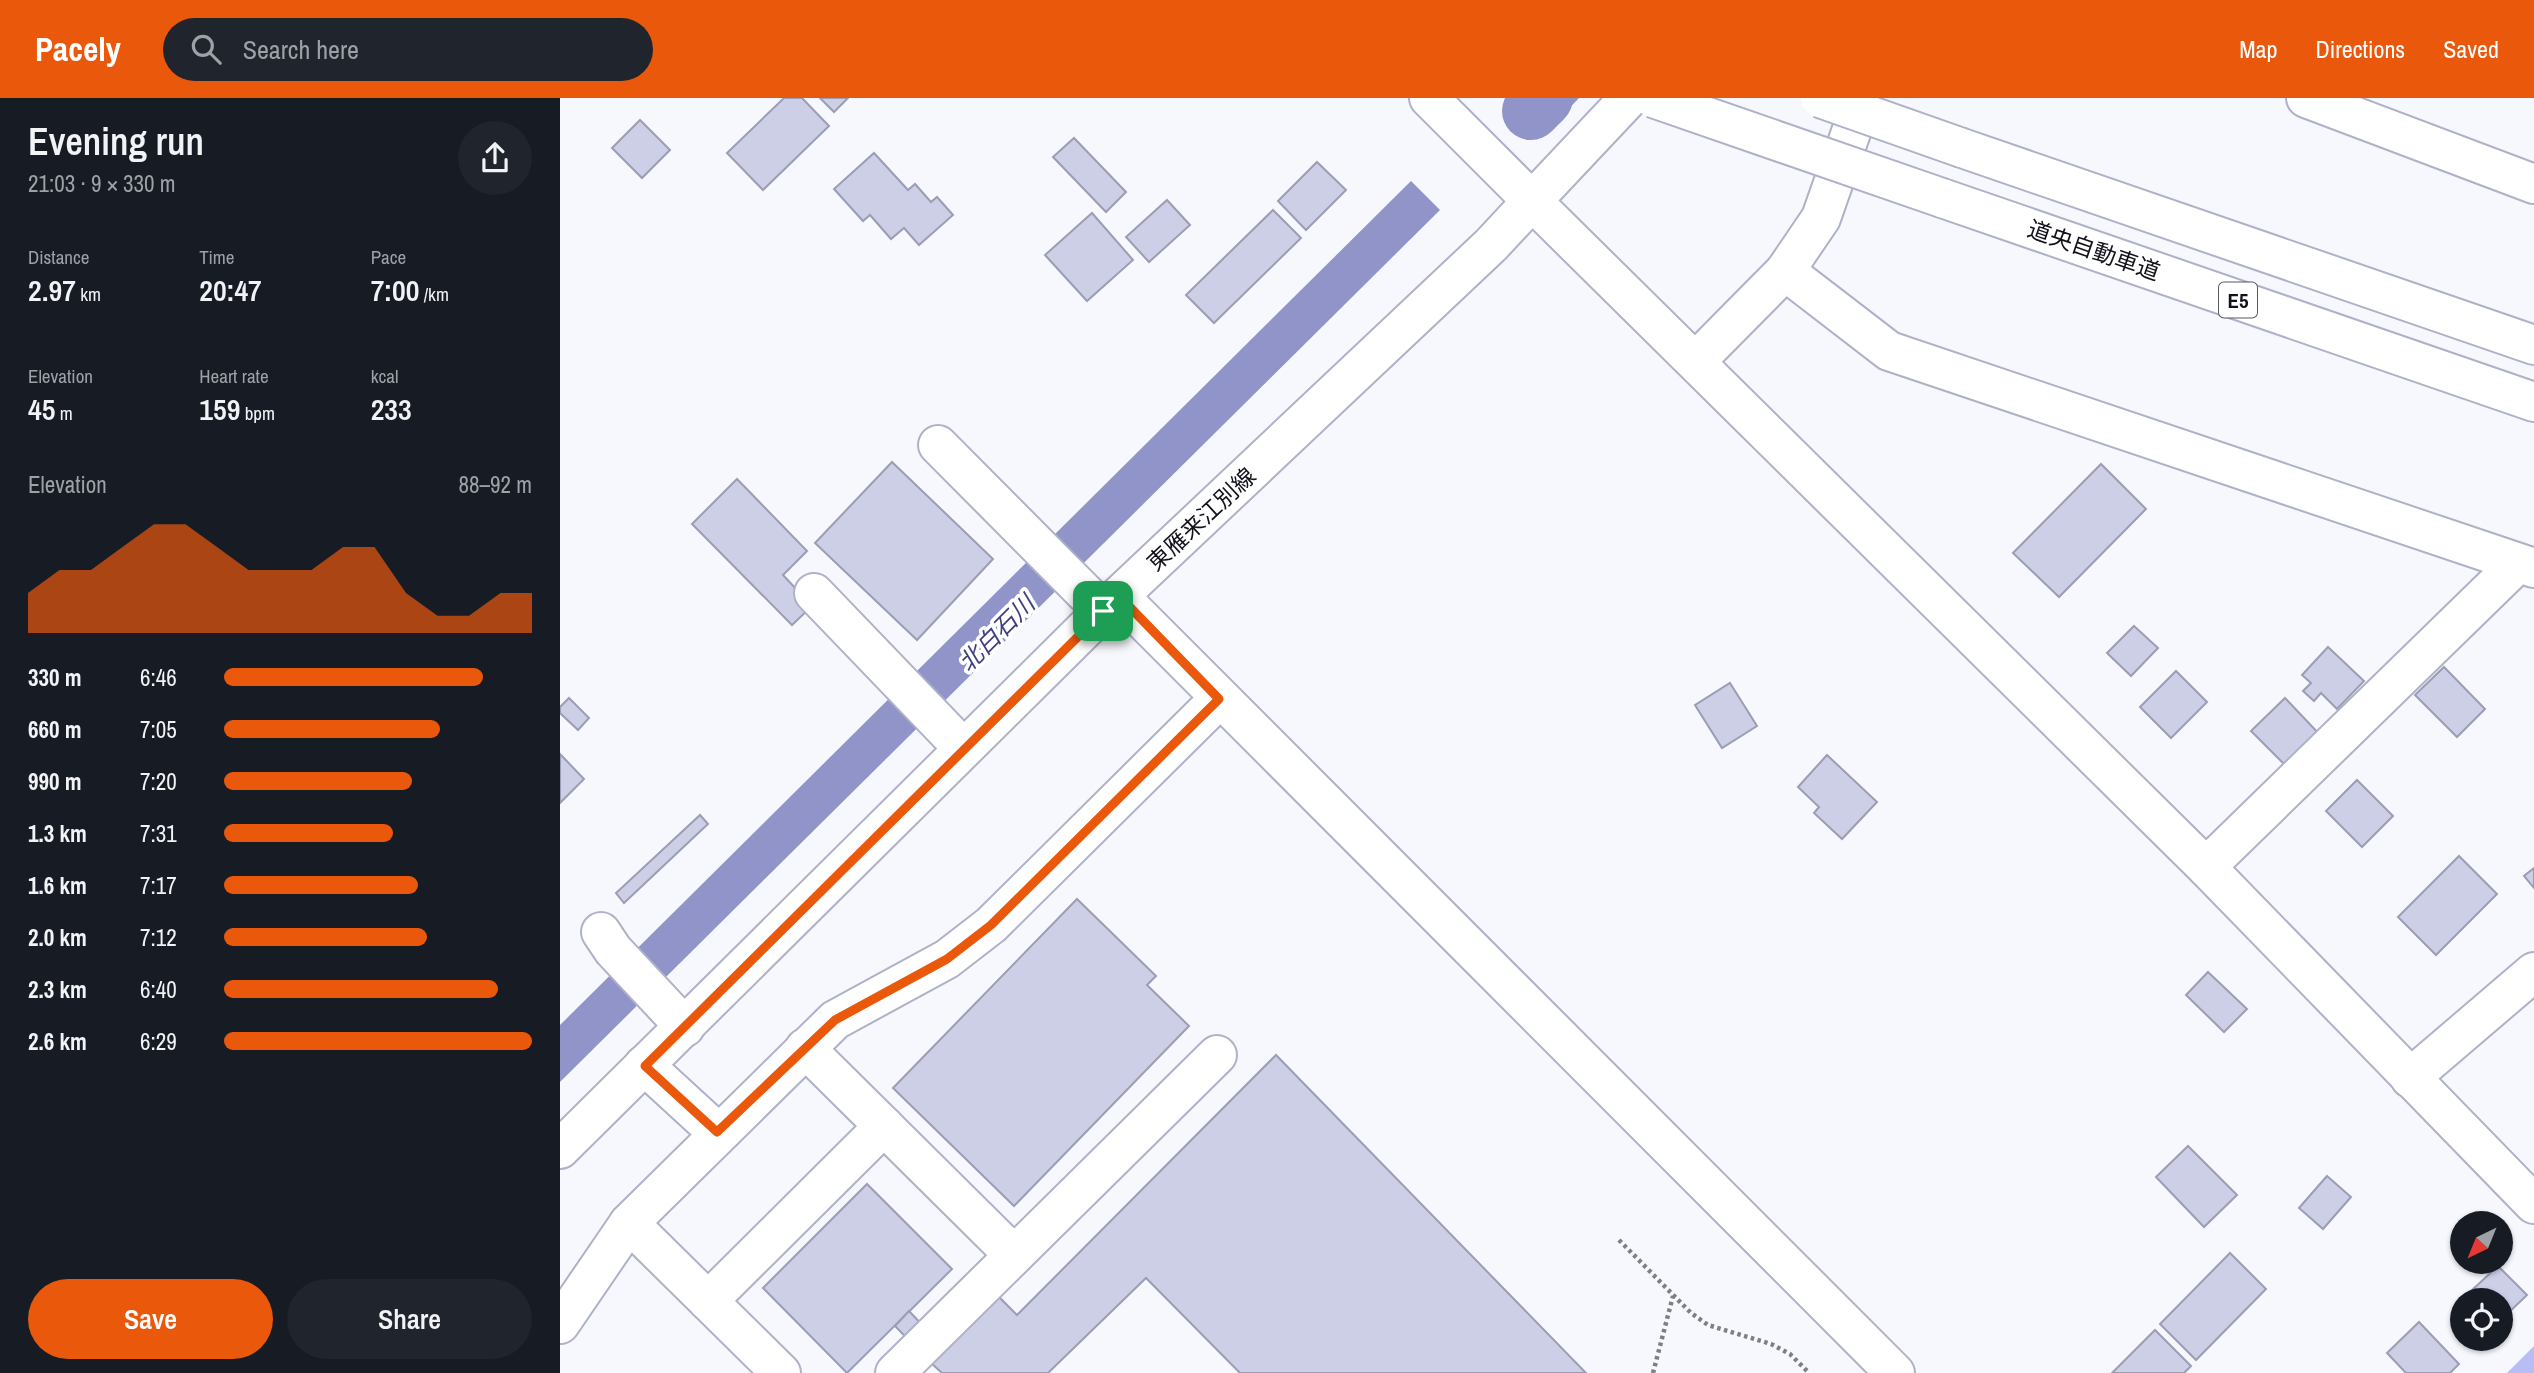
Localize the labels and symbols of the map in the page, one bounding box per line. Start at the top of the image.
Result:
street label: 道央自動車道 [2024,213,2164,287]
road number: E5 [2219,282,2257,318]
street label: 東雁来江別線 [1140,461,1262,577]
pin [1073,581,1133,641]
water label: 北白石川 [951,586,1043,678]
north arrow [2450,1211,2513,1274]

